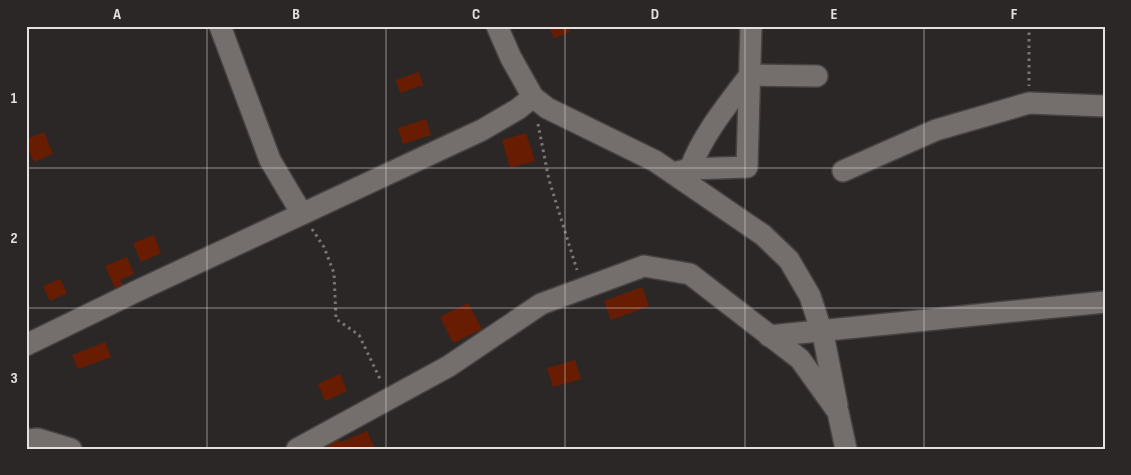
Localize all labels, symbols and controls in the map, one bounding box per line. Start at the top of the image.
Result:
text: A [112,5,121,24]
text: B [292,5,300,24]
text: C [472,5,480,24]
text: D [651,5,659,24]
text: E [831,5,838,24]
text: F [1011,5,1018,24]
text: 1 [11,89,18,108]
text: 2 [10,229,18,248]
text: 3 [10,369,18,388]

